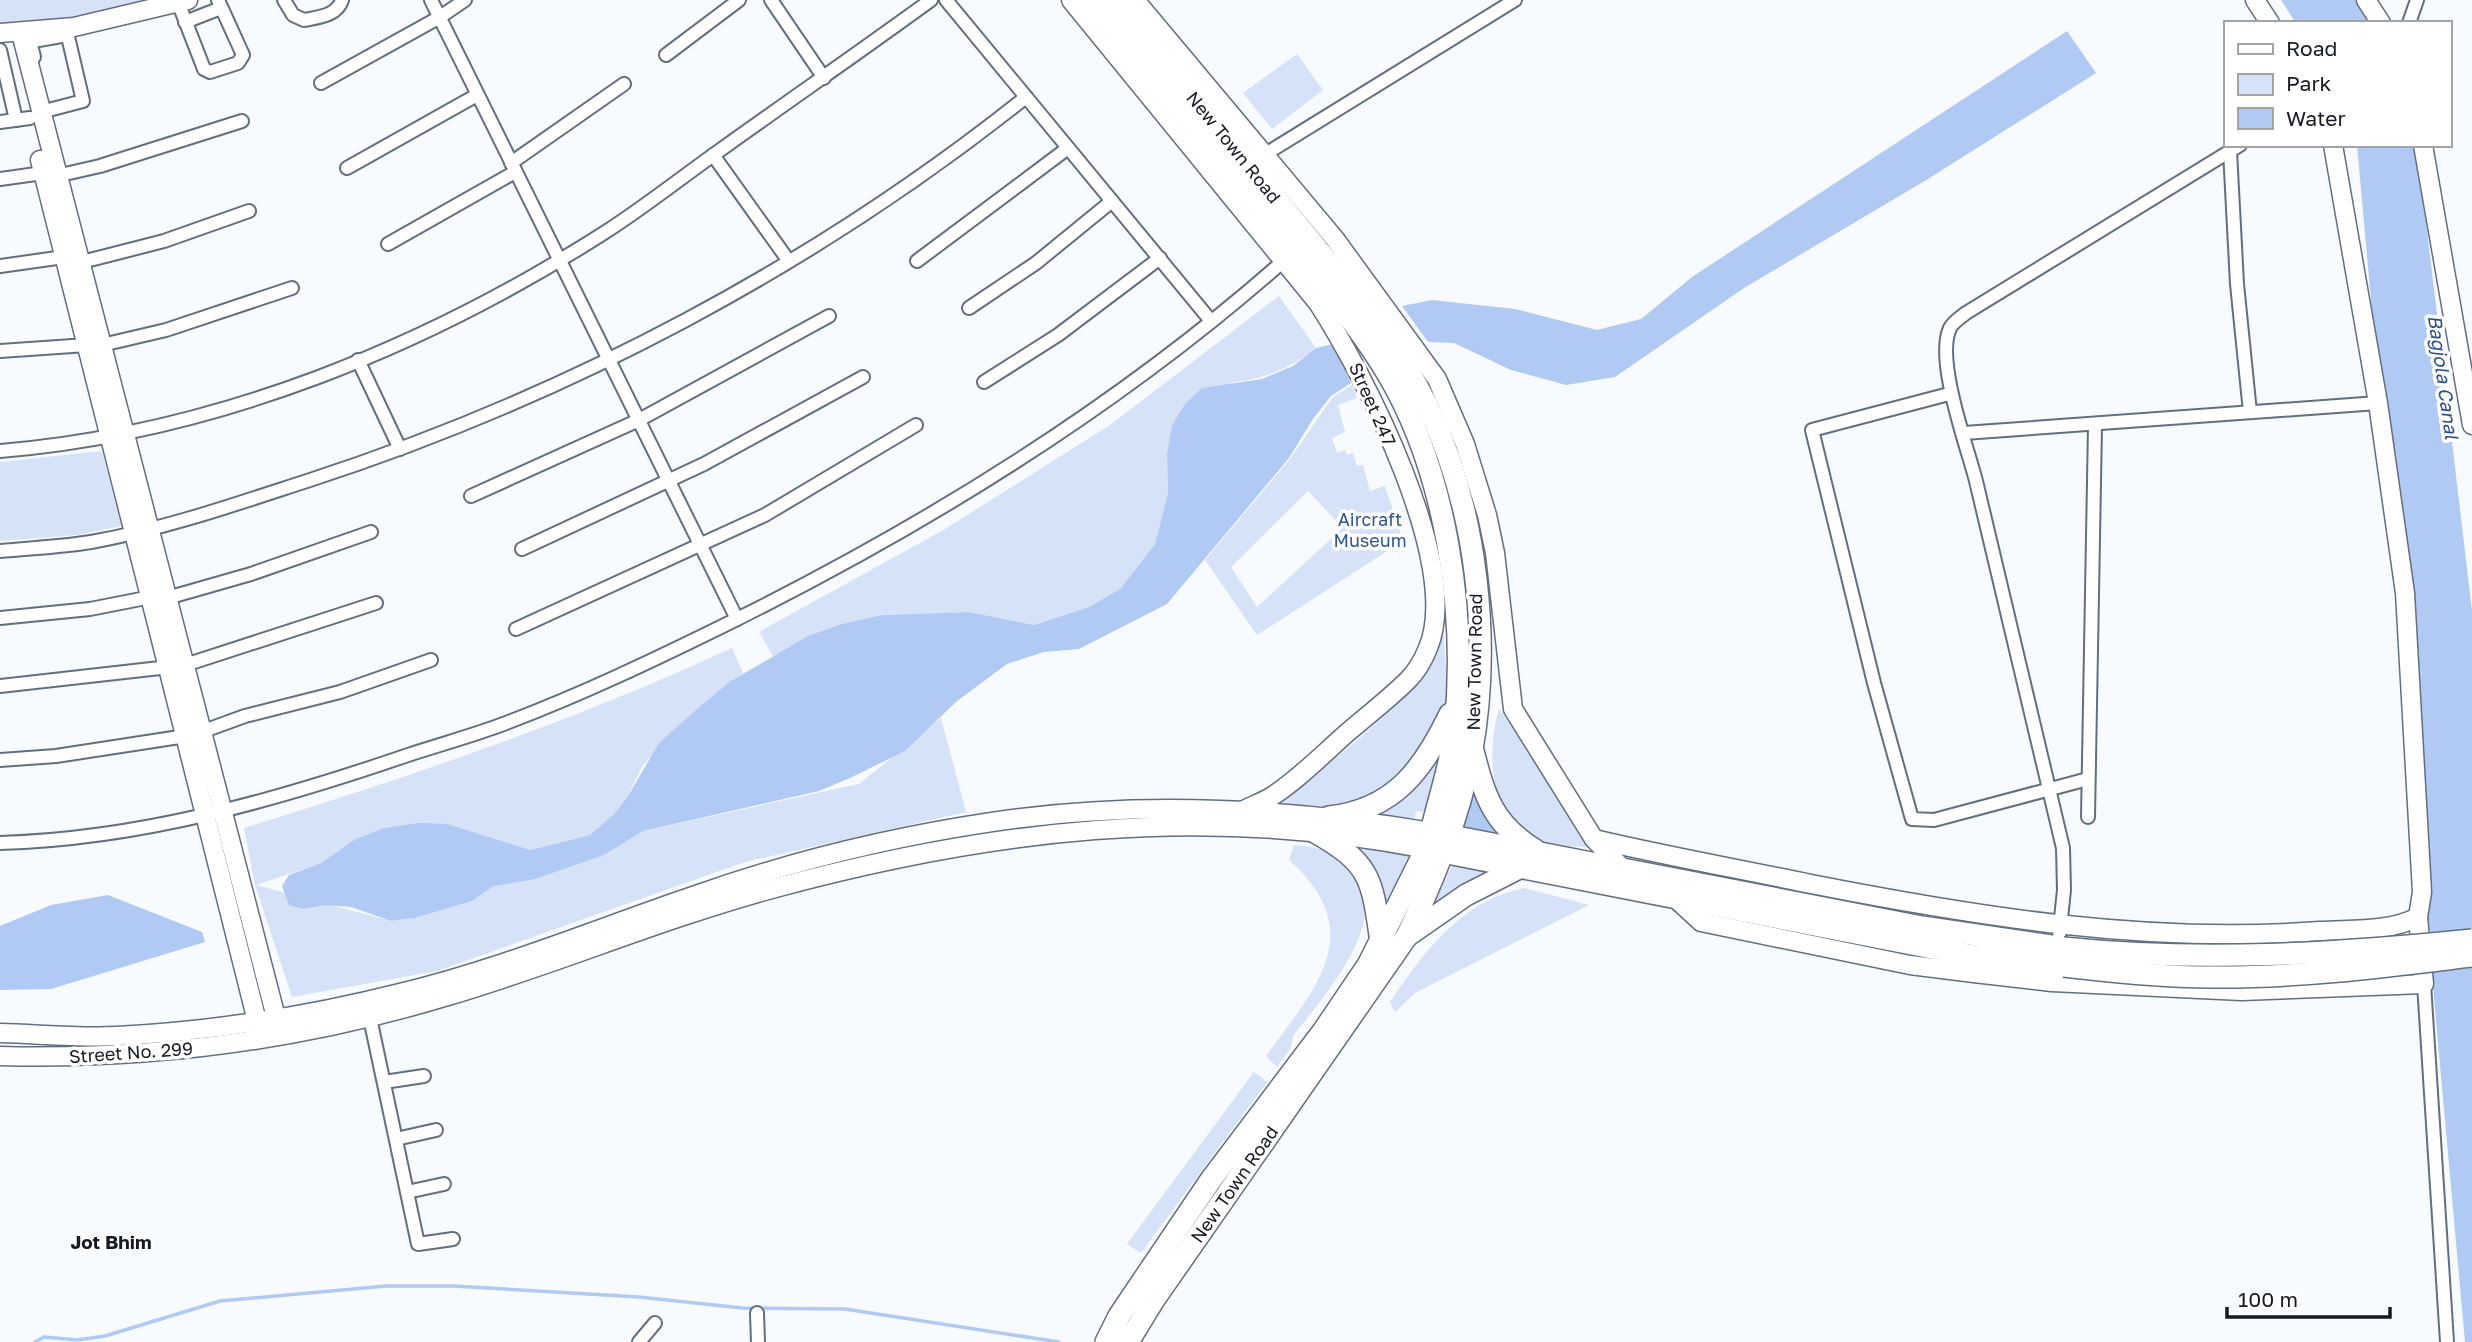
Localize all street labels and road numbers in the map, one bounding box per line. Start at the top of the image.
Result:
street label: New Town Road [1182,87,1286,207]
street label: Street 247 [1345,359,1401,449]
street label: New Town Road [1462,593,1486,731]
street label: Street No. 299 [68,1037,194,1067]
street label: New Town Road [1186,1121,1282,1247]

